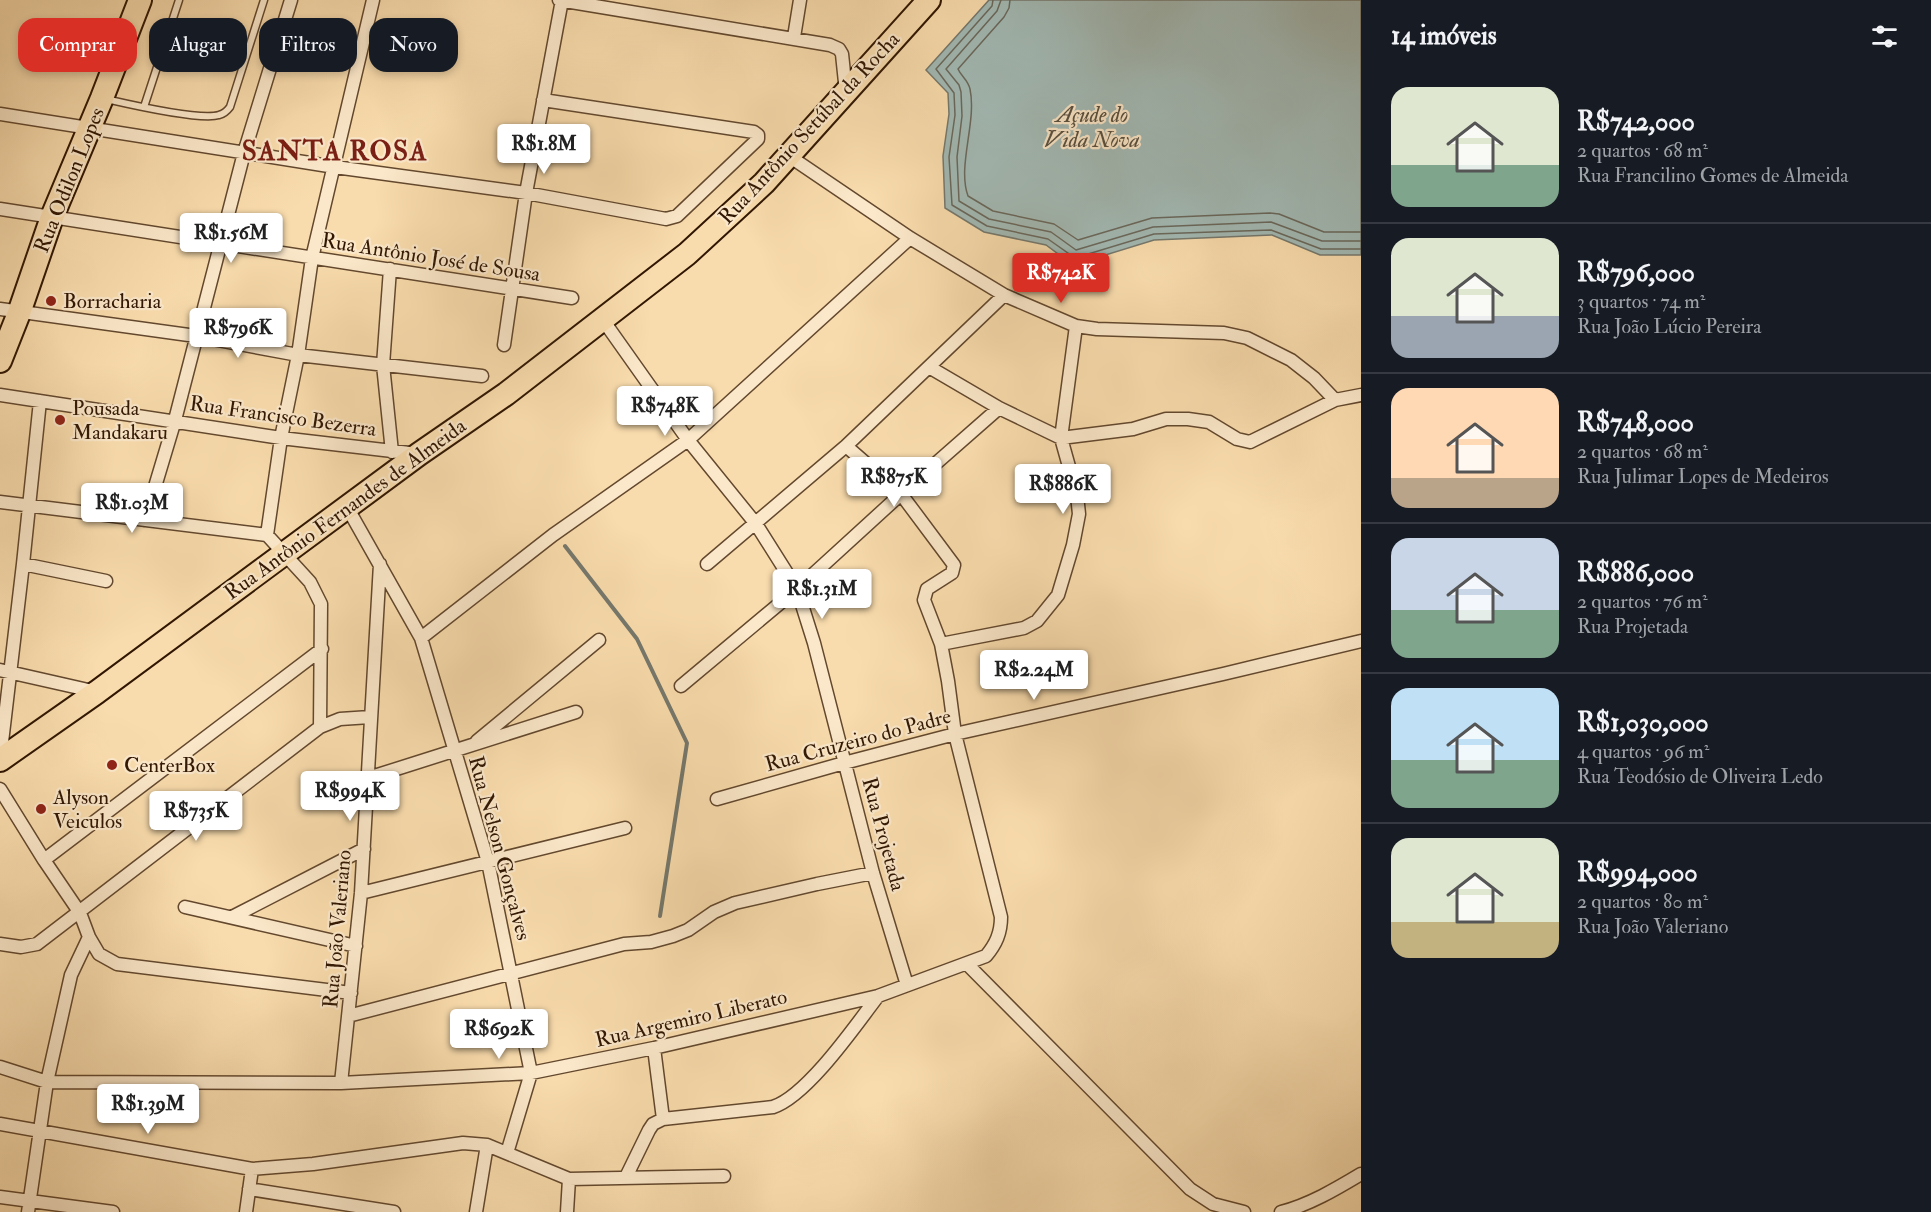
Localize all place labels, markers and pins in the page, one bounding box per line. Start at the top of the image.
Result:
pin: R$1.8M [495,124,593,175]
pin: R$1.56M [176,213,286,264]
pin: R$742K [1012,253,1110,304]
place label: Borracharia [63,288,162,315]
marker: Borracharia [44,294,58,308]
pin: R$796K [189,308,287,359]
pin: R$748K [616,386,714,437]
place label: Pousada Mandakaru [72,395,168,446]
marker: Pousada Mandakaru [53,413,67,427]
pin: R$875K [845,457,943,508]
pin: R$886K [1014,464,1112,515]
pin: R$1.03M [77,483,187,534]
pin: R$1.31M [767,569,877,620]
pin: R$2.24M [979,650,1089,701]
place label: CenterBox [124,752,216,779]
marker: CenterBox [105,758,119,772]
pin: R$994K [301,771,399,822]
place label: Alyson Veiculos [52,784,122,835]
pin: R$735K [147,791,245,842]
marker: Alyson Veiculos [34,802,48,816]
pin: R$692K [450,1009,548,1060]
pin: R$1.39M [93,1084,203,1135]

